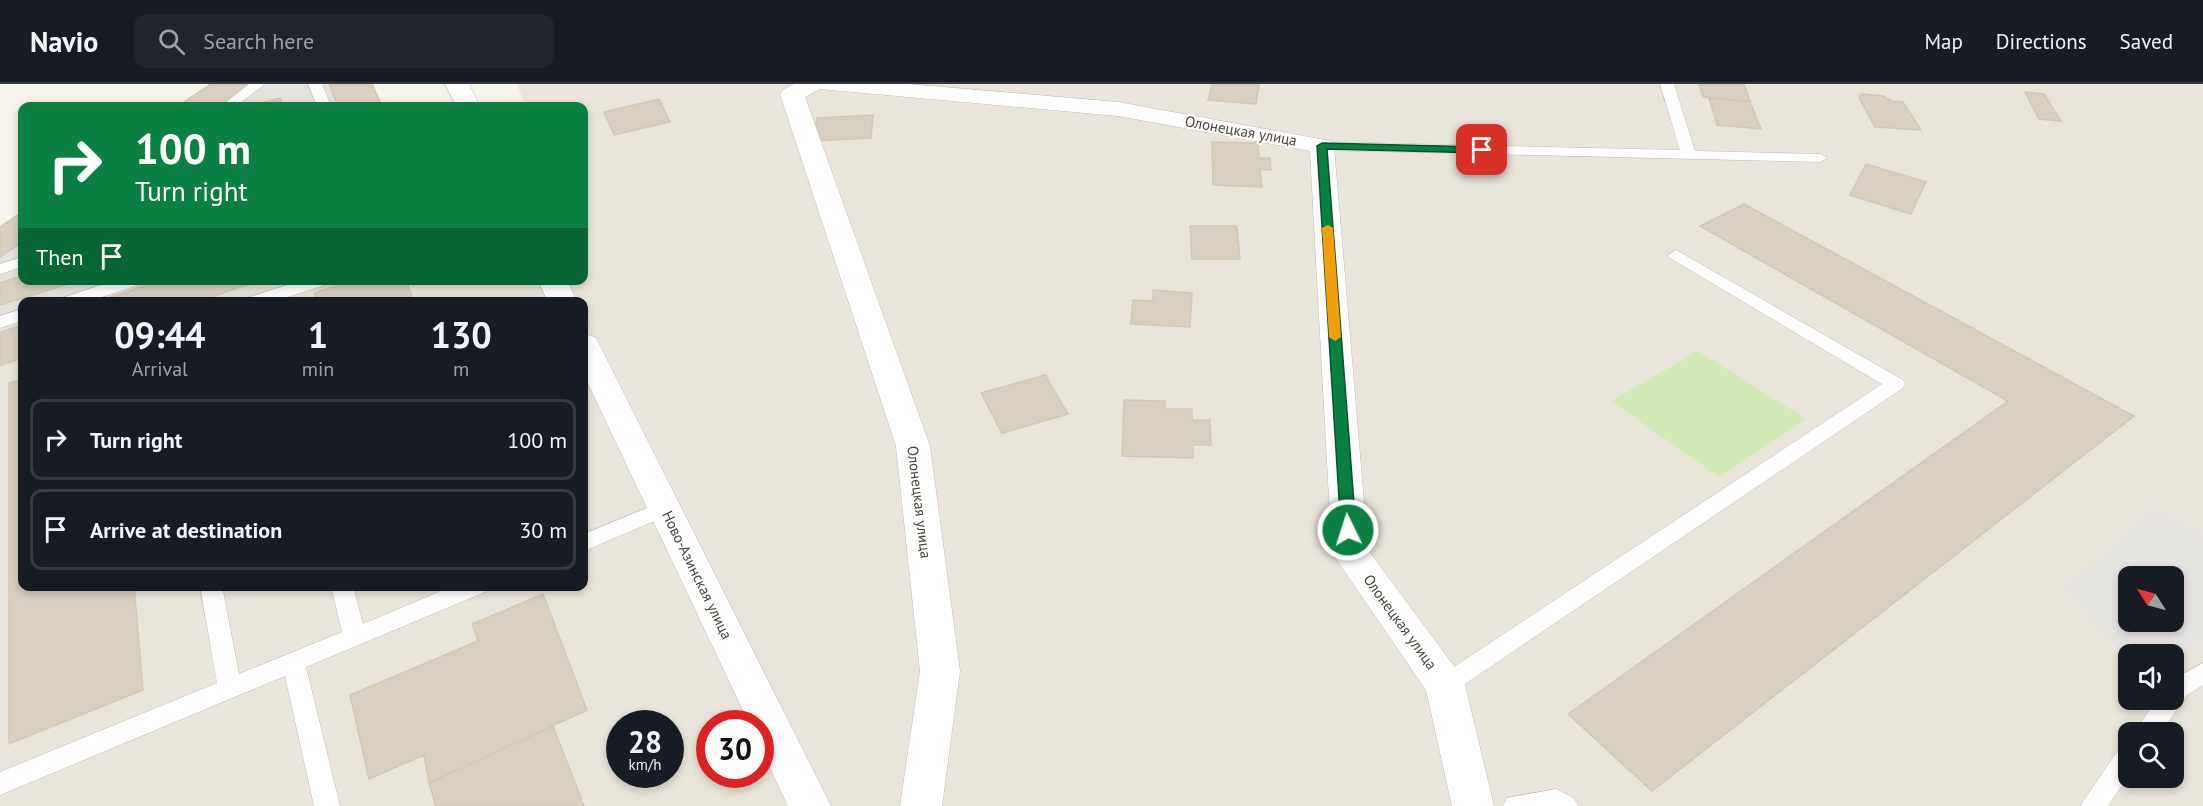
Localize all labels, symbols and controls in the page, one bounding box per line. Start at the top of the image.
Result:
search box [134,14,554,68]
text: Navio [30,23,98,60]
icon: search [155,25,188,58]
text: Search here [203,27,314,55]
text: Map [1924,28,1963,55]
text: Directions [1996,28,2087,55]
text: Saved [2120,28,2173,55]
street label: Олонецкая улица [1184,111,1299,150]
text: 100 m [135,121,251,176]
pin [1456,124,1507,175]
icon: right [36,126,114,204]
icon: arrive [1465,133,1498,166]
text: Turn right [135,174,248,208]
icon: arrive [95,240,128,273]
text: Then [36,243,83,271]
text: 09:44 [114,311,206,358]
text: 1 [308,311,328,358]
text: 130 [431,311,492,358]
text: Arrival [132,356,188,382]
text: min [302,356,334,382]
text: m [453,356,469,382]
icon: right [39,423,72,456]
text: Turn right [90,426,182,454]
text: 100 m [507,426,567,454]
street label: Олонецкая улица [903,445,936,559]
position arrow [1316,498,1380,562]
street label: Ново-Азинская улица [658,507,737,642]
icon: arrive [39,513,72,546]
text: Arrive at destination [90,516,282,544]
text: 30 m [519,516,567,544]
north arrow [2118,566,2184,632]
map controls [2118,566,2184,788]
street label: Олонецкая улица [1359,570,1441,673]
button: sound [2118,644,2184,710]
speed limit sign: 30 [696,710,774,788]
text: 28 [628,722,662,761]
button: search [2118,722,2184,788]
text: km/h [629,755,661,774]

